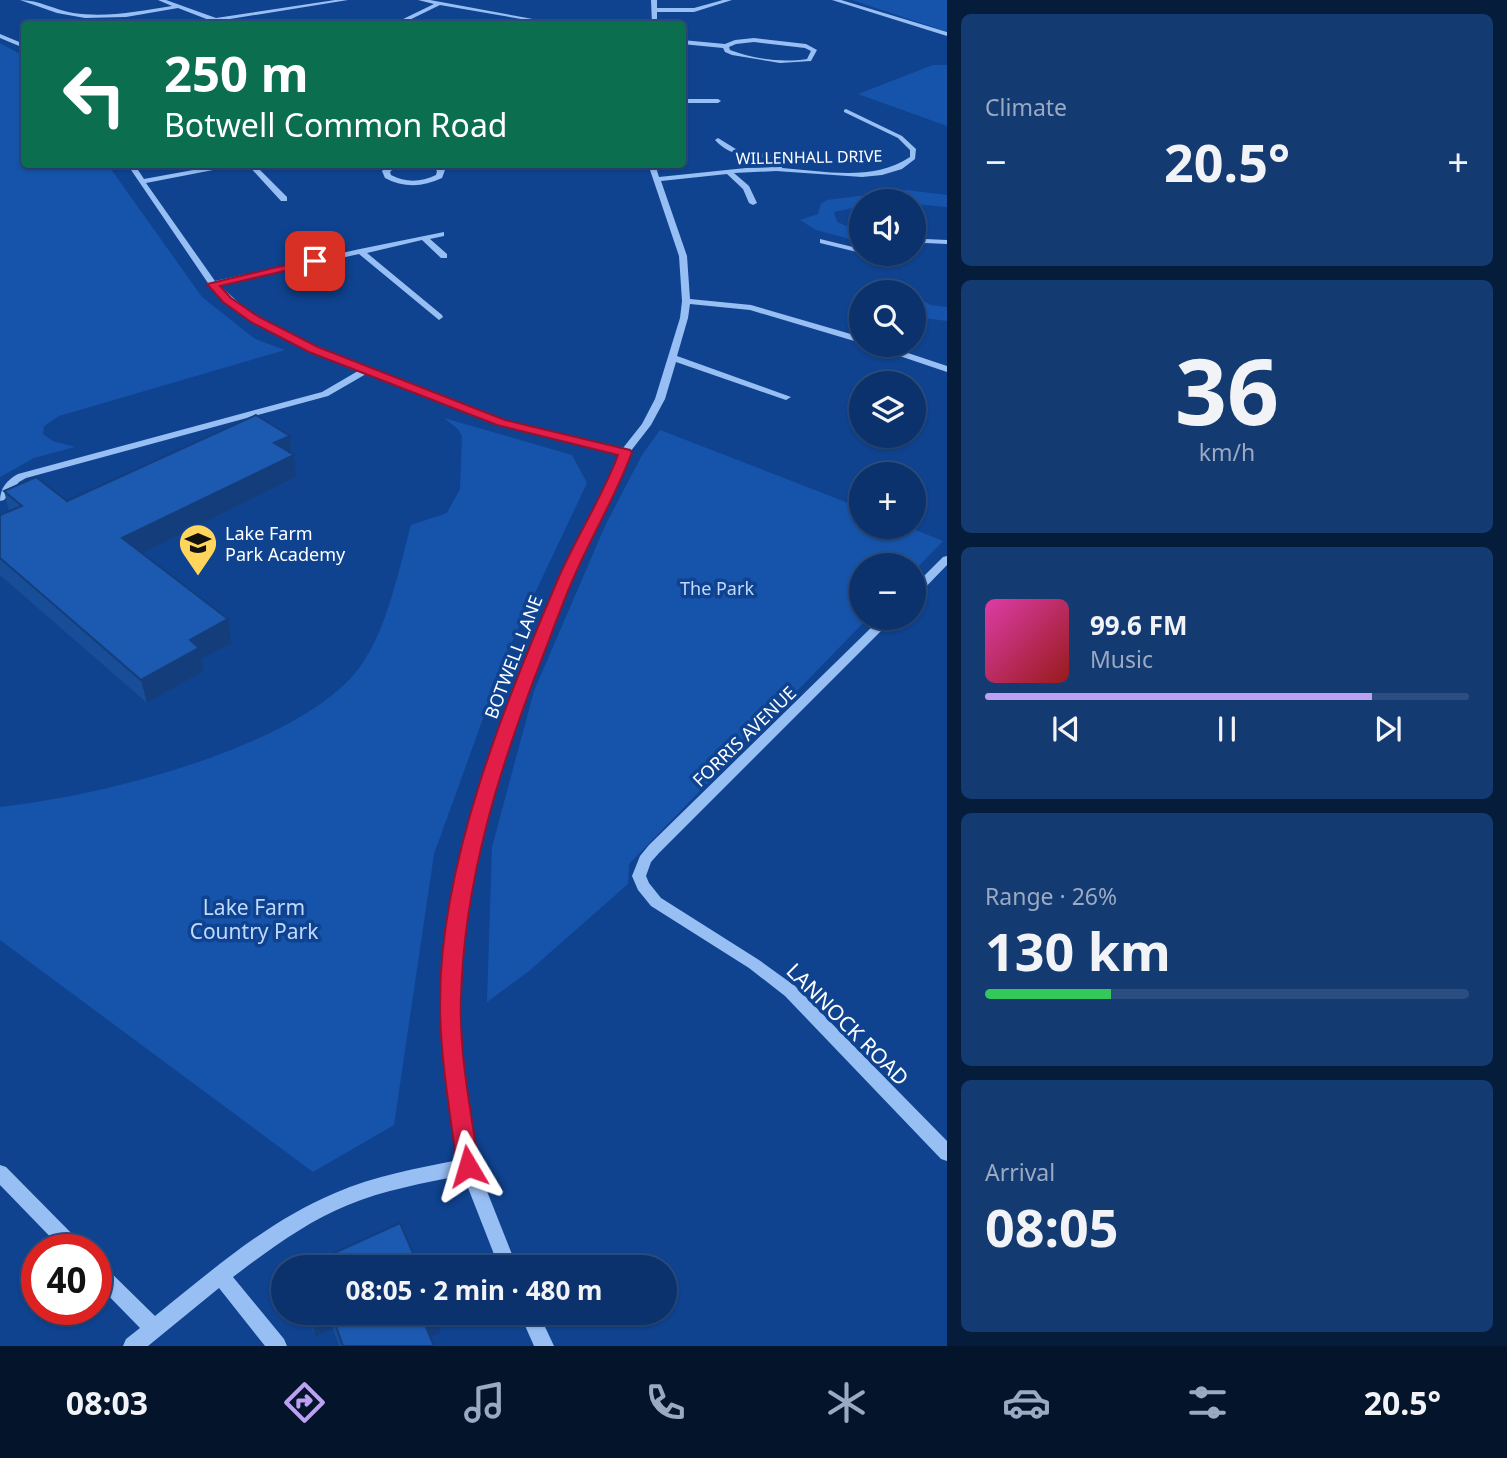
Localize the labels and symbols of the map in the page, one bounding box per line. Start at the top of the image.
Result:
street label: WILLENHALL DRIVE [735,145,883,169]
pin [285,231,345,291]
place label: Lake Farm Park Academy [225,521,346,566]
school or university icon: Lake Farm Park Academy [177,522,219,577]
park label: The Park [680,576,754,600]
street label: BOTWELL LANE [478,592,548,722]
street label: FORRIS AVENUE [687,681,801,791]
park label: Lake Farm Country Park [190,893,319,945]
street label: LANNOCK ROAD [781,957,915,1091]
position arrow [431,1129,505,1203]
speed limit sign: 40 [21,1234,112,1325]

